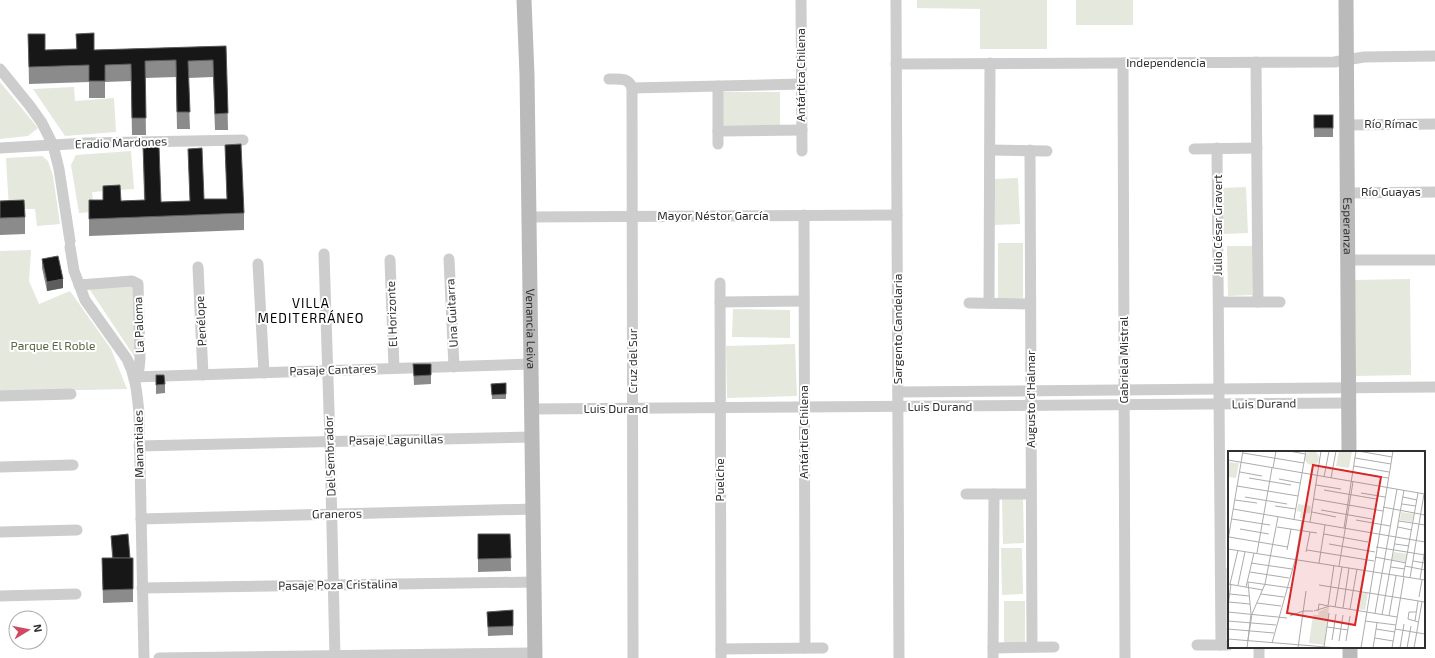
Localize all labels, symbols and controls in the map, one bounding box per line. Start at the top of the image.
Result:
street label: Antártica Chilena [793,28,807,122]
street label: Independencia [1126,55,1206,69]
street label: Río Rímac [1364,116,1418,130]
street label: Eradio Mardones [75,133,167,151]
street label: Julio César Gravert [1210,174,1224,276]
street label: Río Guayas [1361,184,1421,198]
street label: Esperanza [1341,197,1356,255]
street label: Mayor Néstor García [657,208,769,222]
street label: Sargento Candelaria [890,274,904,384]
street label: Una Guitarra [442,278,460,348]
street label: El Horizonte [383,281,399,347]
street label: Venancia Leiva [524,289,539,369]
street label: Penélope [192,295,208,347]
district label: VILLA MEDITERRÁNEO [258,295,364,326]
street label: La Paloma [130,297,146,354]
street label: Gabriela Mistral [1116,316,1130,404]
street label: Cruz del Sur [625,328,639,393]
park label: Parque El Roble [11,338,95,352]
street label: Augusto d'Halmar [1023,350,1037,448]
street label: Pasaje Cantares [289,360,377,379]
street label: Antártica Chilena [796,385,810,479]
street label: Luis Durand [1231,395,1297,411]
street label: Luis Durand [908,399,972,413]
street label: Luis Durand [584,401,648,415]
street label: Manantiales [130,410,146,478]
street label: Del Sembrador [321,415,337,497]
street label: Pasaje Lagunillas [349,431,443,448]
inset map [1228,451,1425,648]
street label: Puelche [712,458,726,502]
street label: Graneros [312,506,362,520]
street label: Pasaje Poza Cristalina [278,576,398,593]
north arrow [8,610,48,650]
text: N [31,623,45,633]

